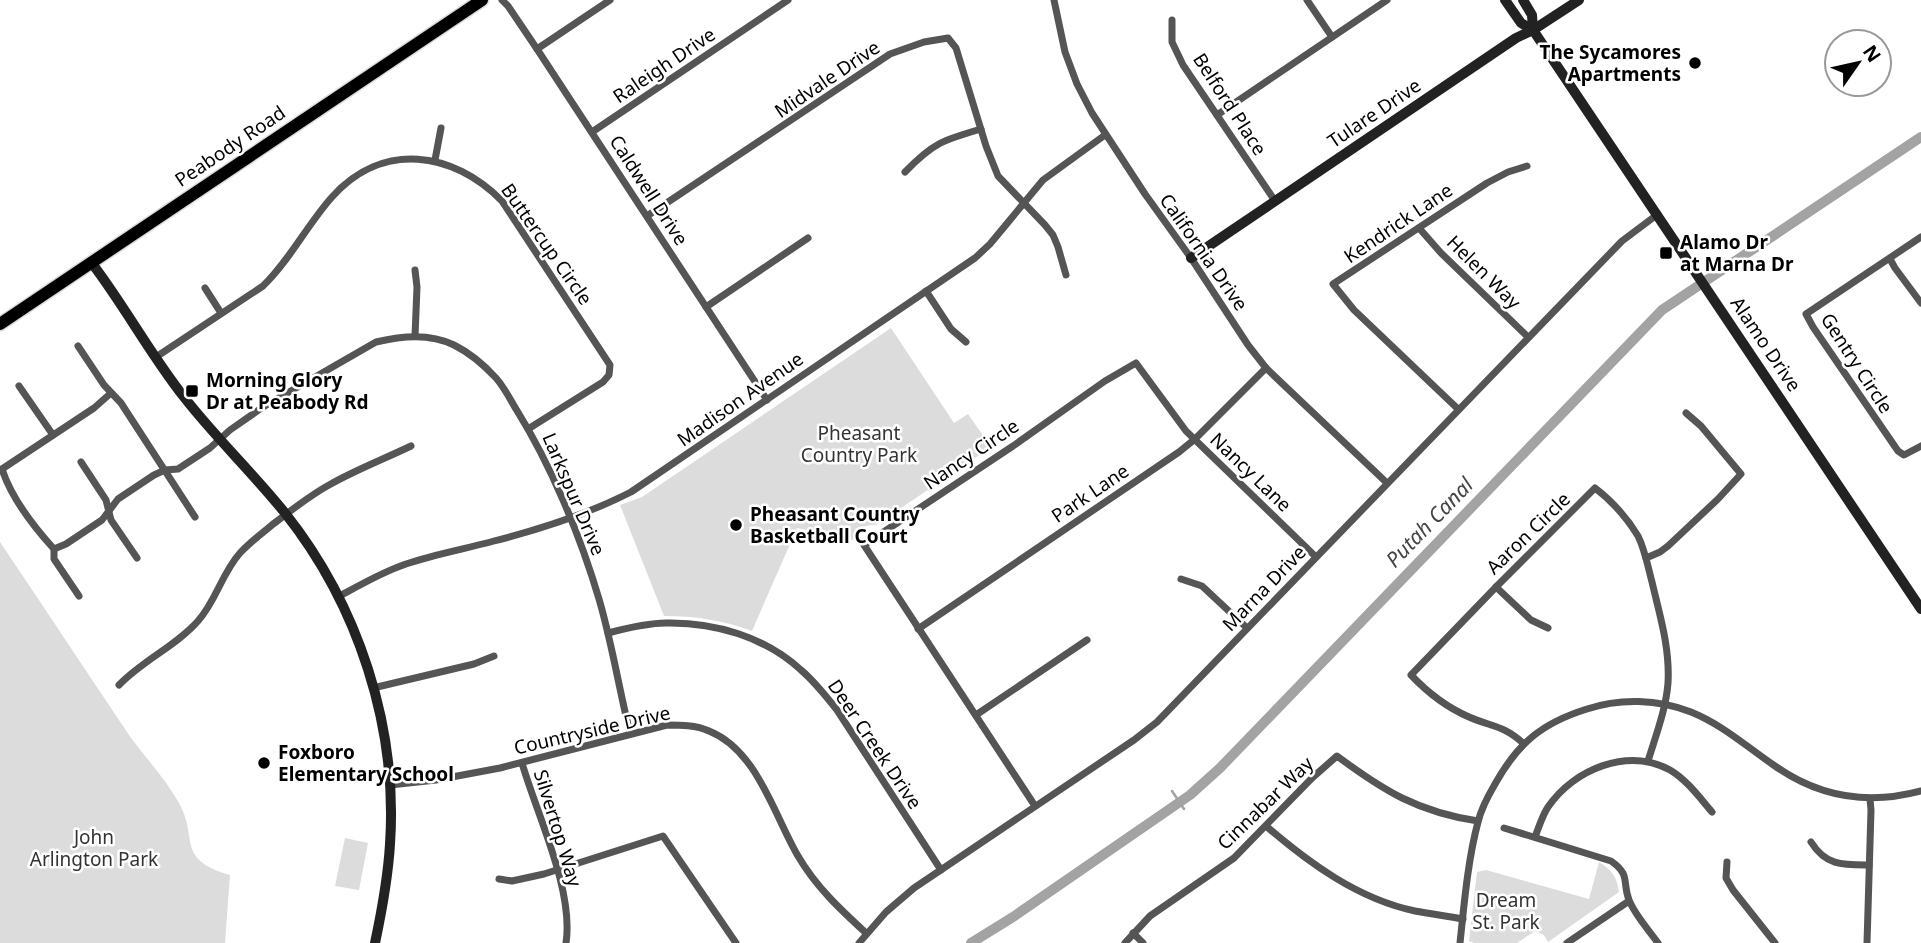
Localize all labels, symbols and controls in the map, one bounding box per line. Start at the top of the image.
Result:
street label: Raleigh Drive [608,21,720,109]
north arrow [1823,28,1893,98]
street label: Midvale Drive [769,34,885,124]
place label: The Sycamores Apartments [1540,39,1681,87]
text: N [1857,40,1887,67]
street label: Belford Place [1187,48,1273,160]
marker: The Sycamores Apartments [1687,55,1703,71]
street label: Tulare Drive [1322,72,1426,154]
street label: Peabody Road [170,99,290,193]
street label: Caldwell Drive [604,130,694,250]
street label: Kendrick Lane [1339,177,1457,269]
street label: Buttercup Circle [495,178,599,310]
street label: California Drive [1154,188,1254,316]
street label: Helen Way [1441,229,1527,315]
place label: Alamo Dr at Marna Dr [1680,229,1794,277]
marker: Alamo Dr at Marna Dr [1658,245,1674,261]
street label: Alamo Drive [1725,292,1807,396]
street label: Gentry Circle [1815,308,1899,418]
street label: Madison Avenue [672,346,808,452]
place label: Morning Glory Dr at Peabody Rd [206,367,369,415]
marker: Morning Glory Dr at Peabody Rd [184,383,200,399]
street label: Nancy Circle [918,413,1024,495]
park label: Pheasant Country Park [801,420,917,468]
street label: Nancy Lane [1205,427,1297,517]
street label: Larkspur Drive [536,429,612,559]
street label: Park Lane [1046,458,1134,528]
water label: Putah Canal [1379,471,1479,573]
street label: Aaron Circle [1480,486,1576,580]
place label: Pheasant Country Basketball Court [750,501,920,549]
marker: Pheasant Country Basketball Court [728,517,744,533]
street label: Marna Drive [1216,539,1312,637]
street label: Deer Creek Drive [822,674,928,814]
street label: Countryside Drive [511,699,673,761]
place label: Foxboro Elementary School [278,739,454,787]
street label: Cinnabar Way [1211,750,1319,855]
marker: Foxboro Elementary School [256,755,272,771]
street label: Silvertop Way [528,766,588,890]
park label: John Arlington Park [30,824,158,872]
park label: Dream St. Park [1472,887,1540,935]

